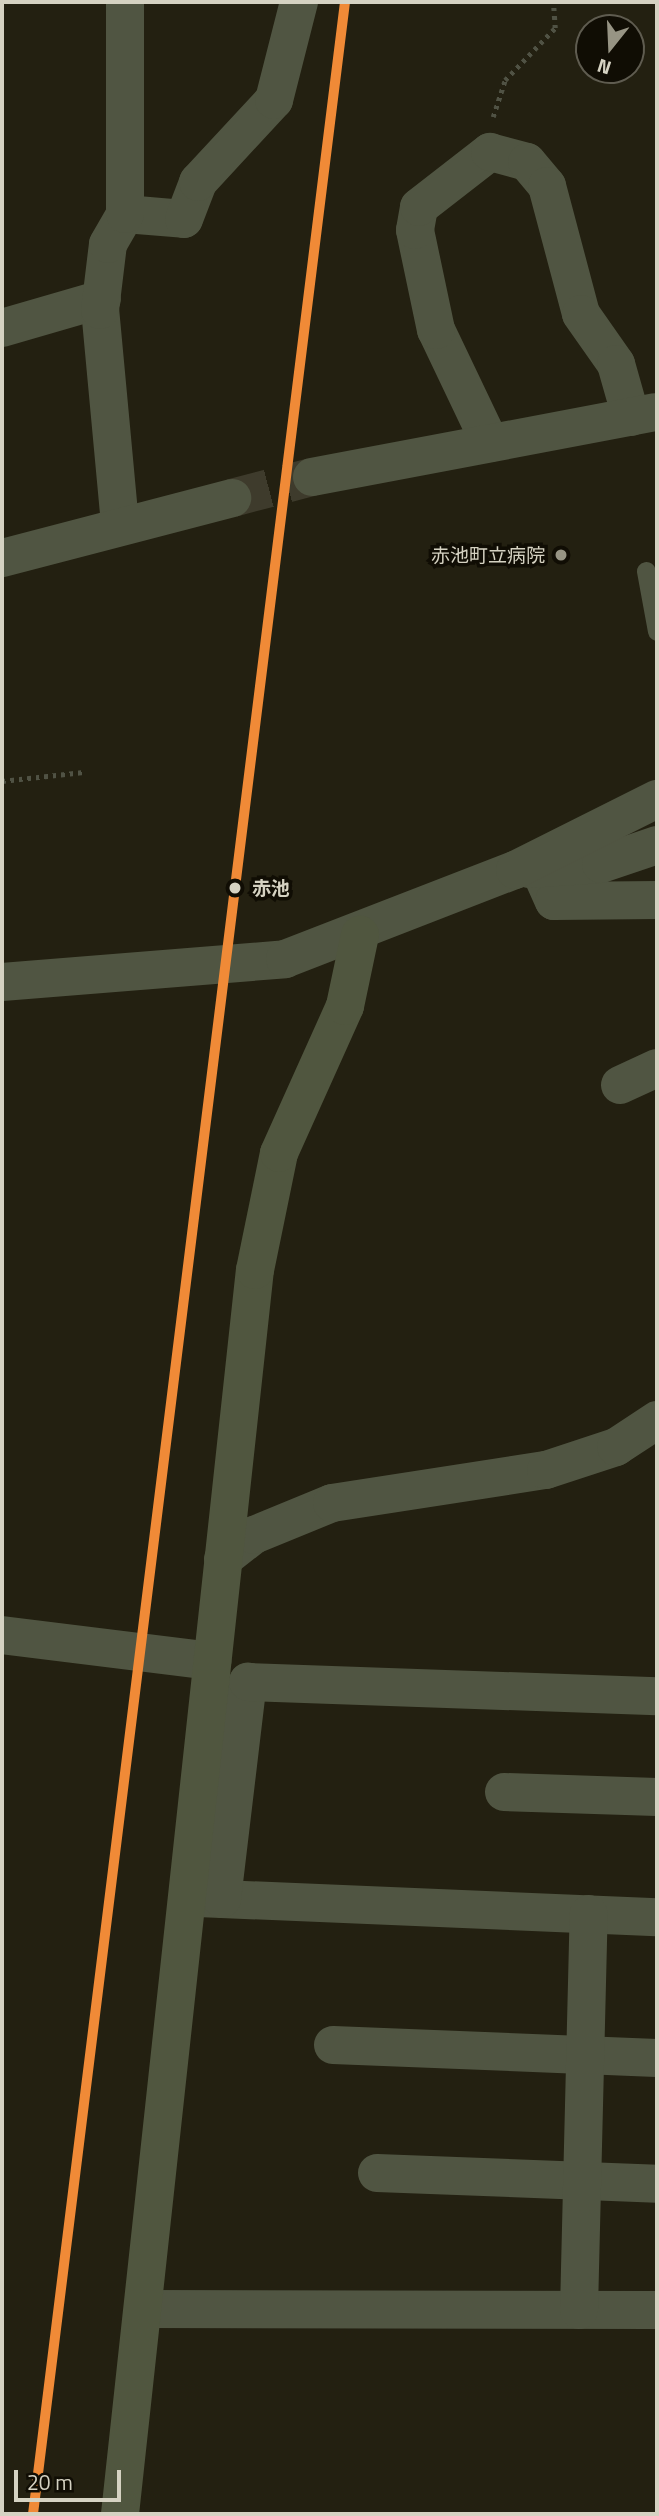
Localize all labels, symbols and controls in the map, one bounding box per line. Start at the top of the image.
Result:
north arrow [575,14,645,84]
text: N [593,52,615,83]
place label: 赤池町立病院 [431,544,545,566]
marker: 赤池町立病院 [551,545,571,565]
marker: 赤池 [224,877,246,899]
place label: 赤池 [252,877,290,899]
scale bar [18,2456,124,2500]
text: 20 m [27,2466,73,2498]

